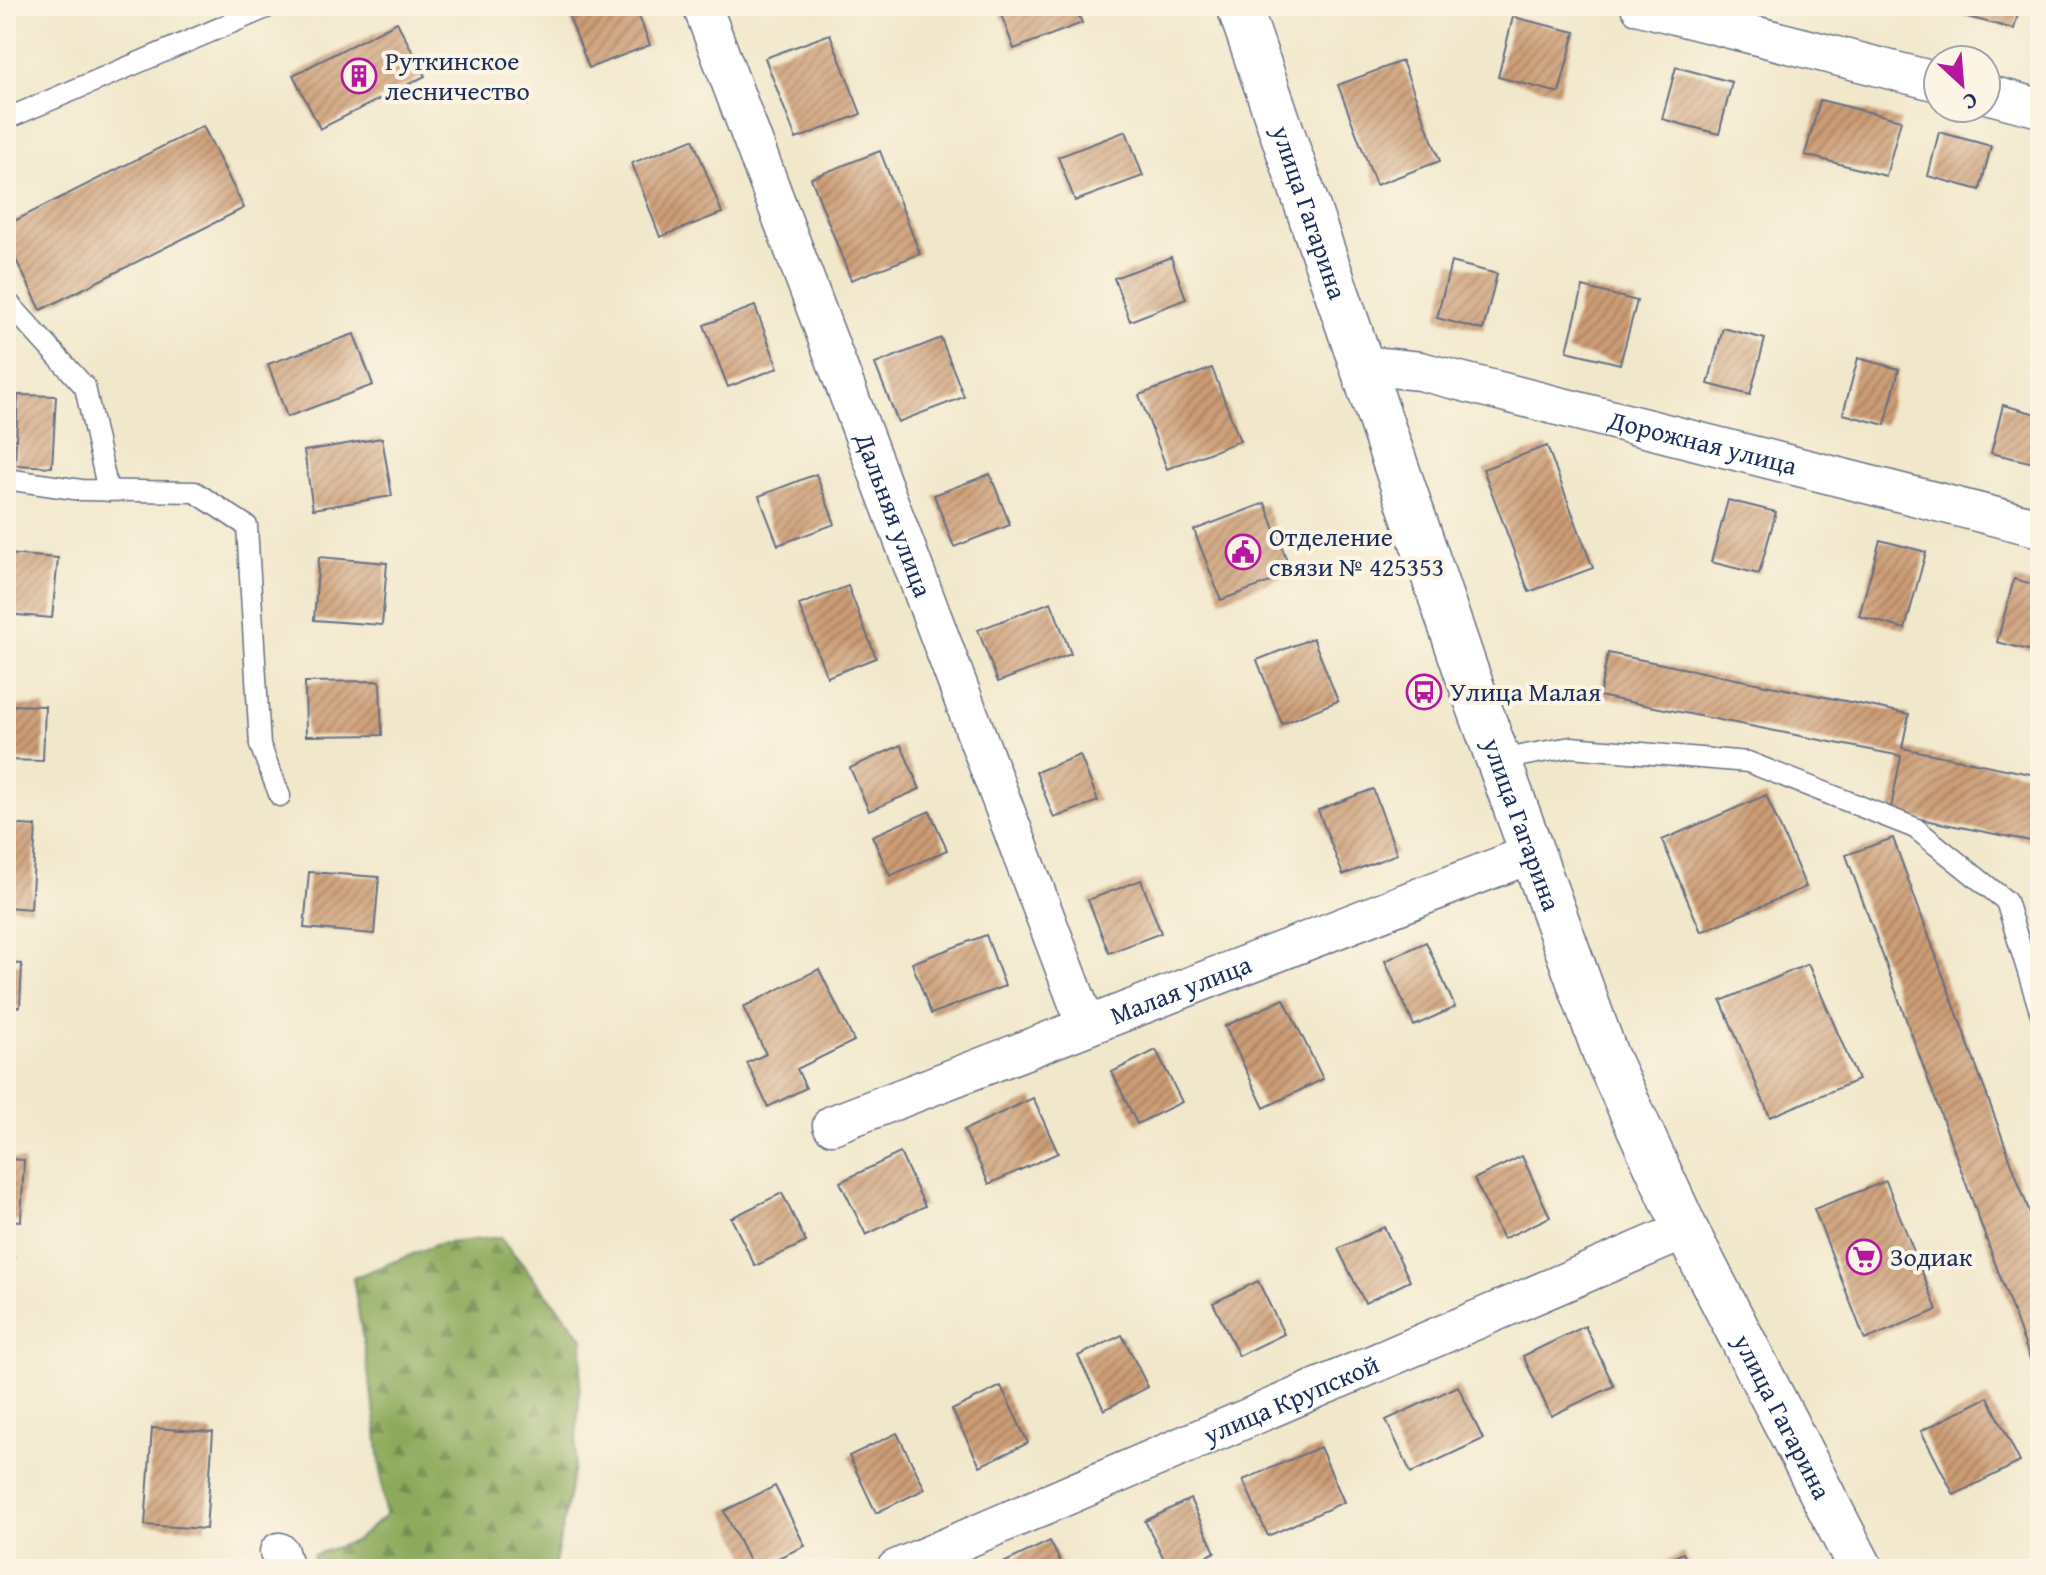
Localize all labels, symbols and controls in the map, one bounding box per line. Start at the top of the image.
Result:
place label: Руткинское лесничество [385,41,530,110]
north arrow [1922,44,2002,124]
building icon: Руткинское лесничество [340,57,378,95]
text: С [1958,85,1983,119]
street label: улица Гагарина [1262,119,1358,305]
street label: Дорожная улица [1604,399,1802,485]
street label: Дальняя улица [845,426,943,603]
place label: Отделение связи № 425353 [1269,517,1444,586]
public building icon: Отделение связи № 425353 [1224,533,1262,571]
place label: Улица Малая [1450,672,1601,711]
bus stop icon: Улица Малая [1405,673,1443,711]
street label: улица Гагарина [1473,732,1572,917]
street label: Малая улица [1104,944,1257,1034]
place label: Зодиак [1890,1237,1973,1276]
supermarket icon: Зодиак [1845,1238,1883,1276]
street label: улица Гагарина [1723,1326,1842,1507]
street label: улица Крупской [1196,1344,1385,1454]

